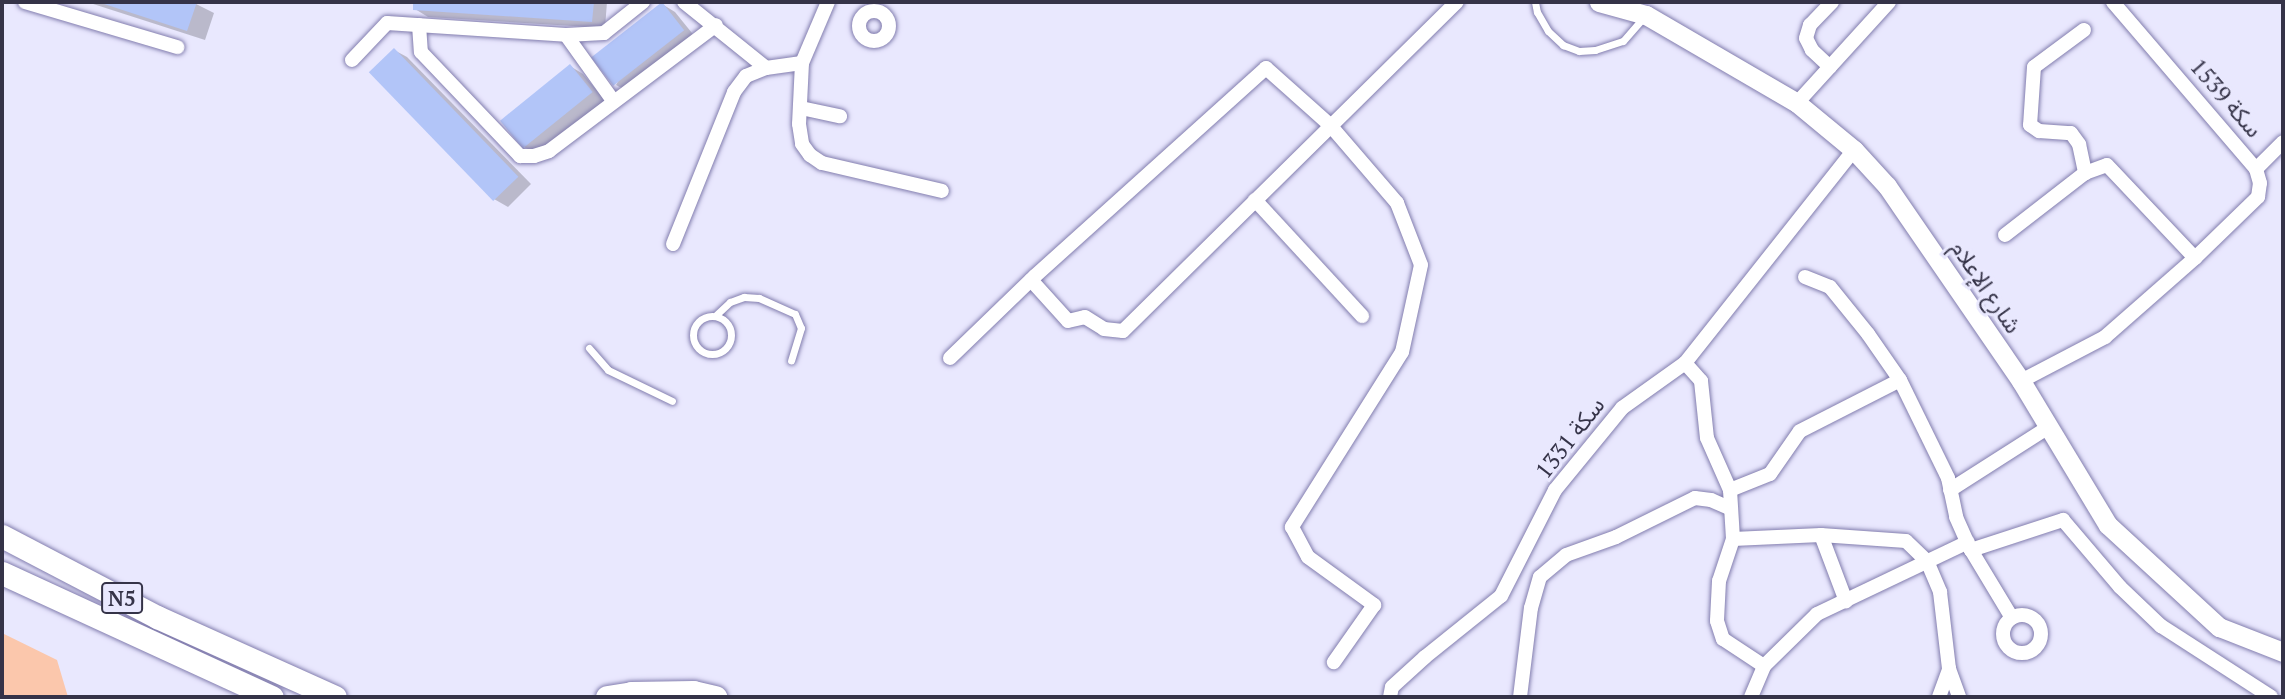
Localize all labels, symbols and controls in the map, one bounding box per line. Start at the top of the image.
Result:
street label: سكة 1539 [2184,53,2268,143]
street label: شارع الإعلام [1945,235,2027,339]
street label: سكة 1331 [1530,392,1610,484]
road number: N5 [101,580,143,616]

